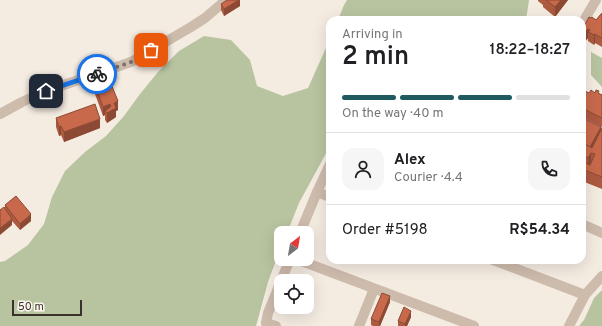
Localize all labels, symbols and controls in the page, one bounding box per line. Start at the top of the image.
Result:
text: Arriving in [342,27,403,43]
pin [134,33,168,67]
icon: bag [140,39,162,61]
text: 2 min [342,41,409,74]
text: 18:22–18:27 [490,41,570,60]
courier [77,54,117,94]
icon: bike [86,63,108,85]
pin [29,74,63,108]
icon: home [35,80,57,102]
text: On the way · 40 m [342,106,444,122]
button: person [342,148,384,190]
button: phone [528,148,570,190]
text: Alex [394,151,426,170]
text: Courier · 4.4 [394,170,463,186]
text: Order #5198 [342,221,428,240]
text: R$54.34 [509,221,570,240]
north arrow [274,226,314,266]
map controls [274,226,314,314]
button: locate [274,274,314,314]
scale bar [12,298,82,317]
text: 50 m [18,300,44,314]

